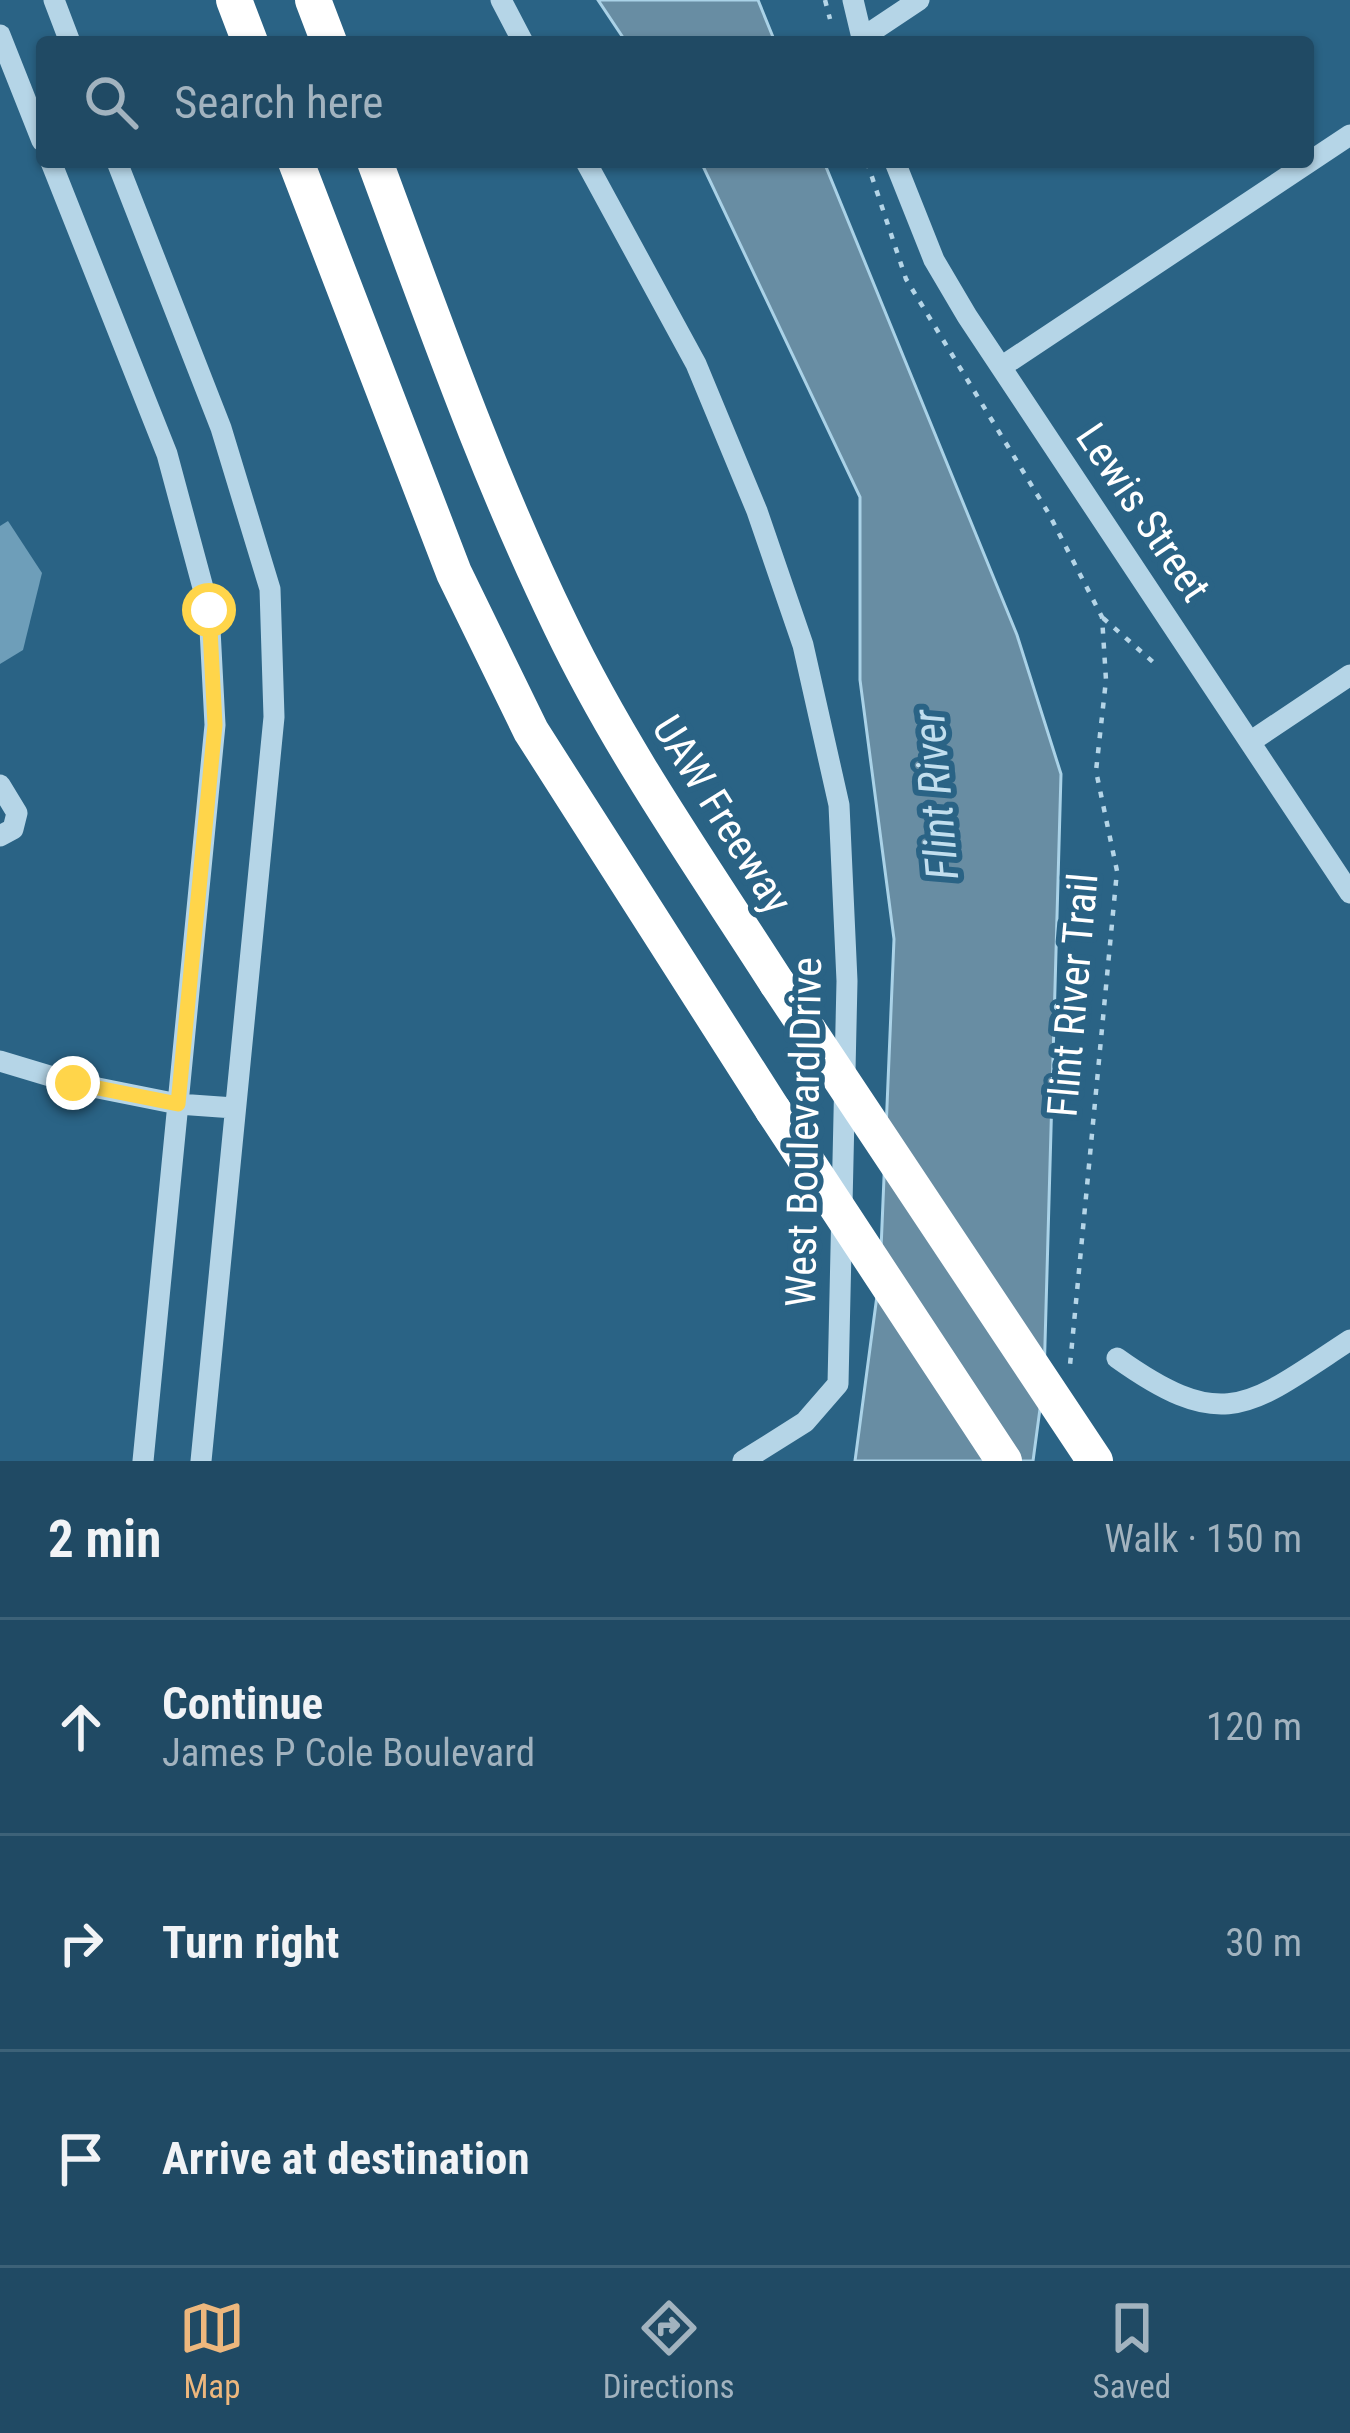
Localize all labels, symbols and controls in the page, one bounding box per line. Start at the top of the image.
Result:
search box [36,36,1314,168]
icon: search [78,69,144,135]
text: Search here [174,76,383,129]
street label: Lewis Street [1066,414,1221,610]
route start [182,583,236,637]
street label: UAW Freeway [643,706,803,922]
water label: Flint River [902,706,969,882]
street label: Flint River Trail [1037,871,1108,1119]
street label: West Boulevard Drive [776,957,831,1307]
route end [46,1056,100,1110]
text: 2 min [48,1510,161,1569]
text: Walk · 150 m [1104,1516,1302,1562]
text: Continue [162,1677,323,1730]
icon: ahead [48,1694,114,1760]
text: 120 m [1206,1704,1302,1750]
text: James P Cole Boulevard [162,1730,535,1776]
icon: right [48,1910,114,1976]
text: Turn right [162,1916,339,1969]
text: 30 m [1225,1920,1302,1966]
icon: arrive [48,2126,114,2192]
text: Arrive at destination [162,2132,530,2185]
tab: Map [179,2295,245,2406]
tab: Directions [603,2295,735,2406]
tab: Saved [1093,2295,1171,2406]

